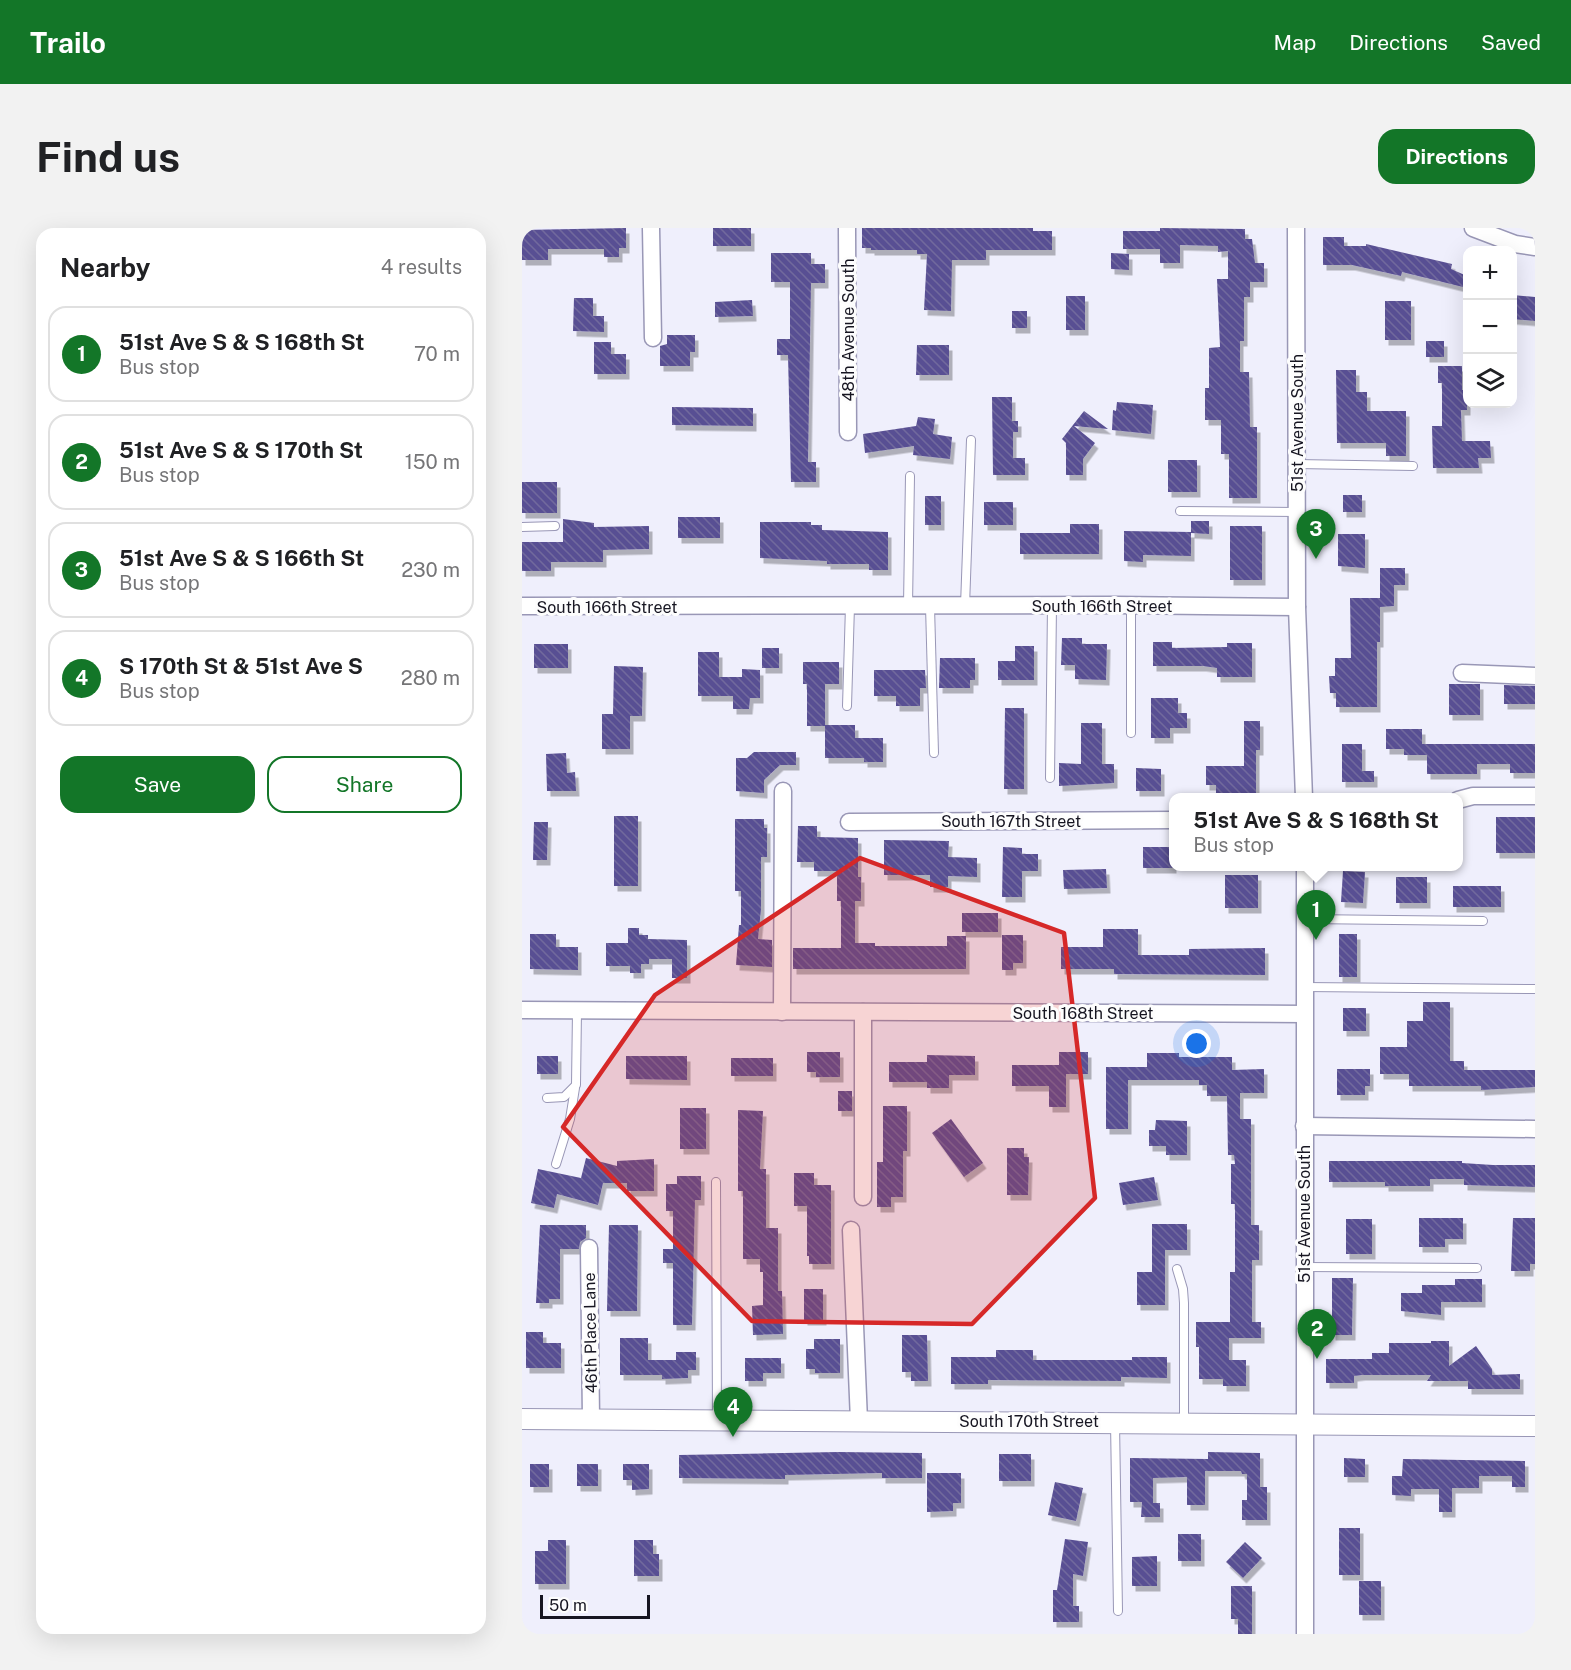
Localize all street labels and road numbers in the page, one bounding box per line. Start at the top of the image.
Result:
street label: 48th Avenue South [839,259,858,401]
street label: 51st Avenue South [1288,354,1307,492]
street label: South 166th Street [1032,597,1172,616]
street label: South 166th Street [537,598,677,617]
street label: South 167th Street [941,812,1081,831]
street label: South 168th Street [1012,1004,1154,1023]
street label: 51st Avenue South [1295,1145,1314,1283]
street label: 46th Place Lane [580,1272,601,1394]
street label: South 170th Street [959,1412,1099,1431]

